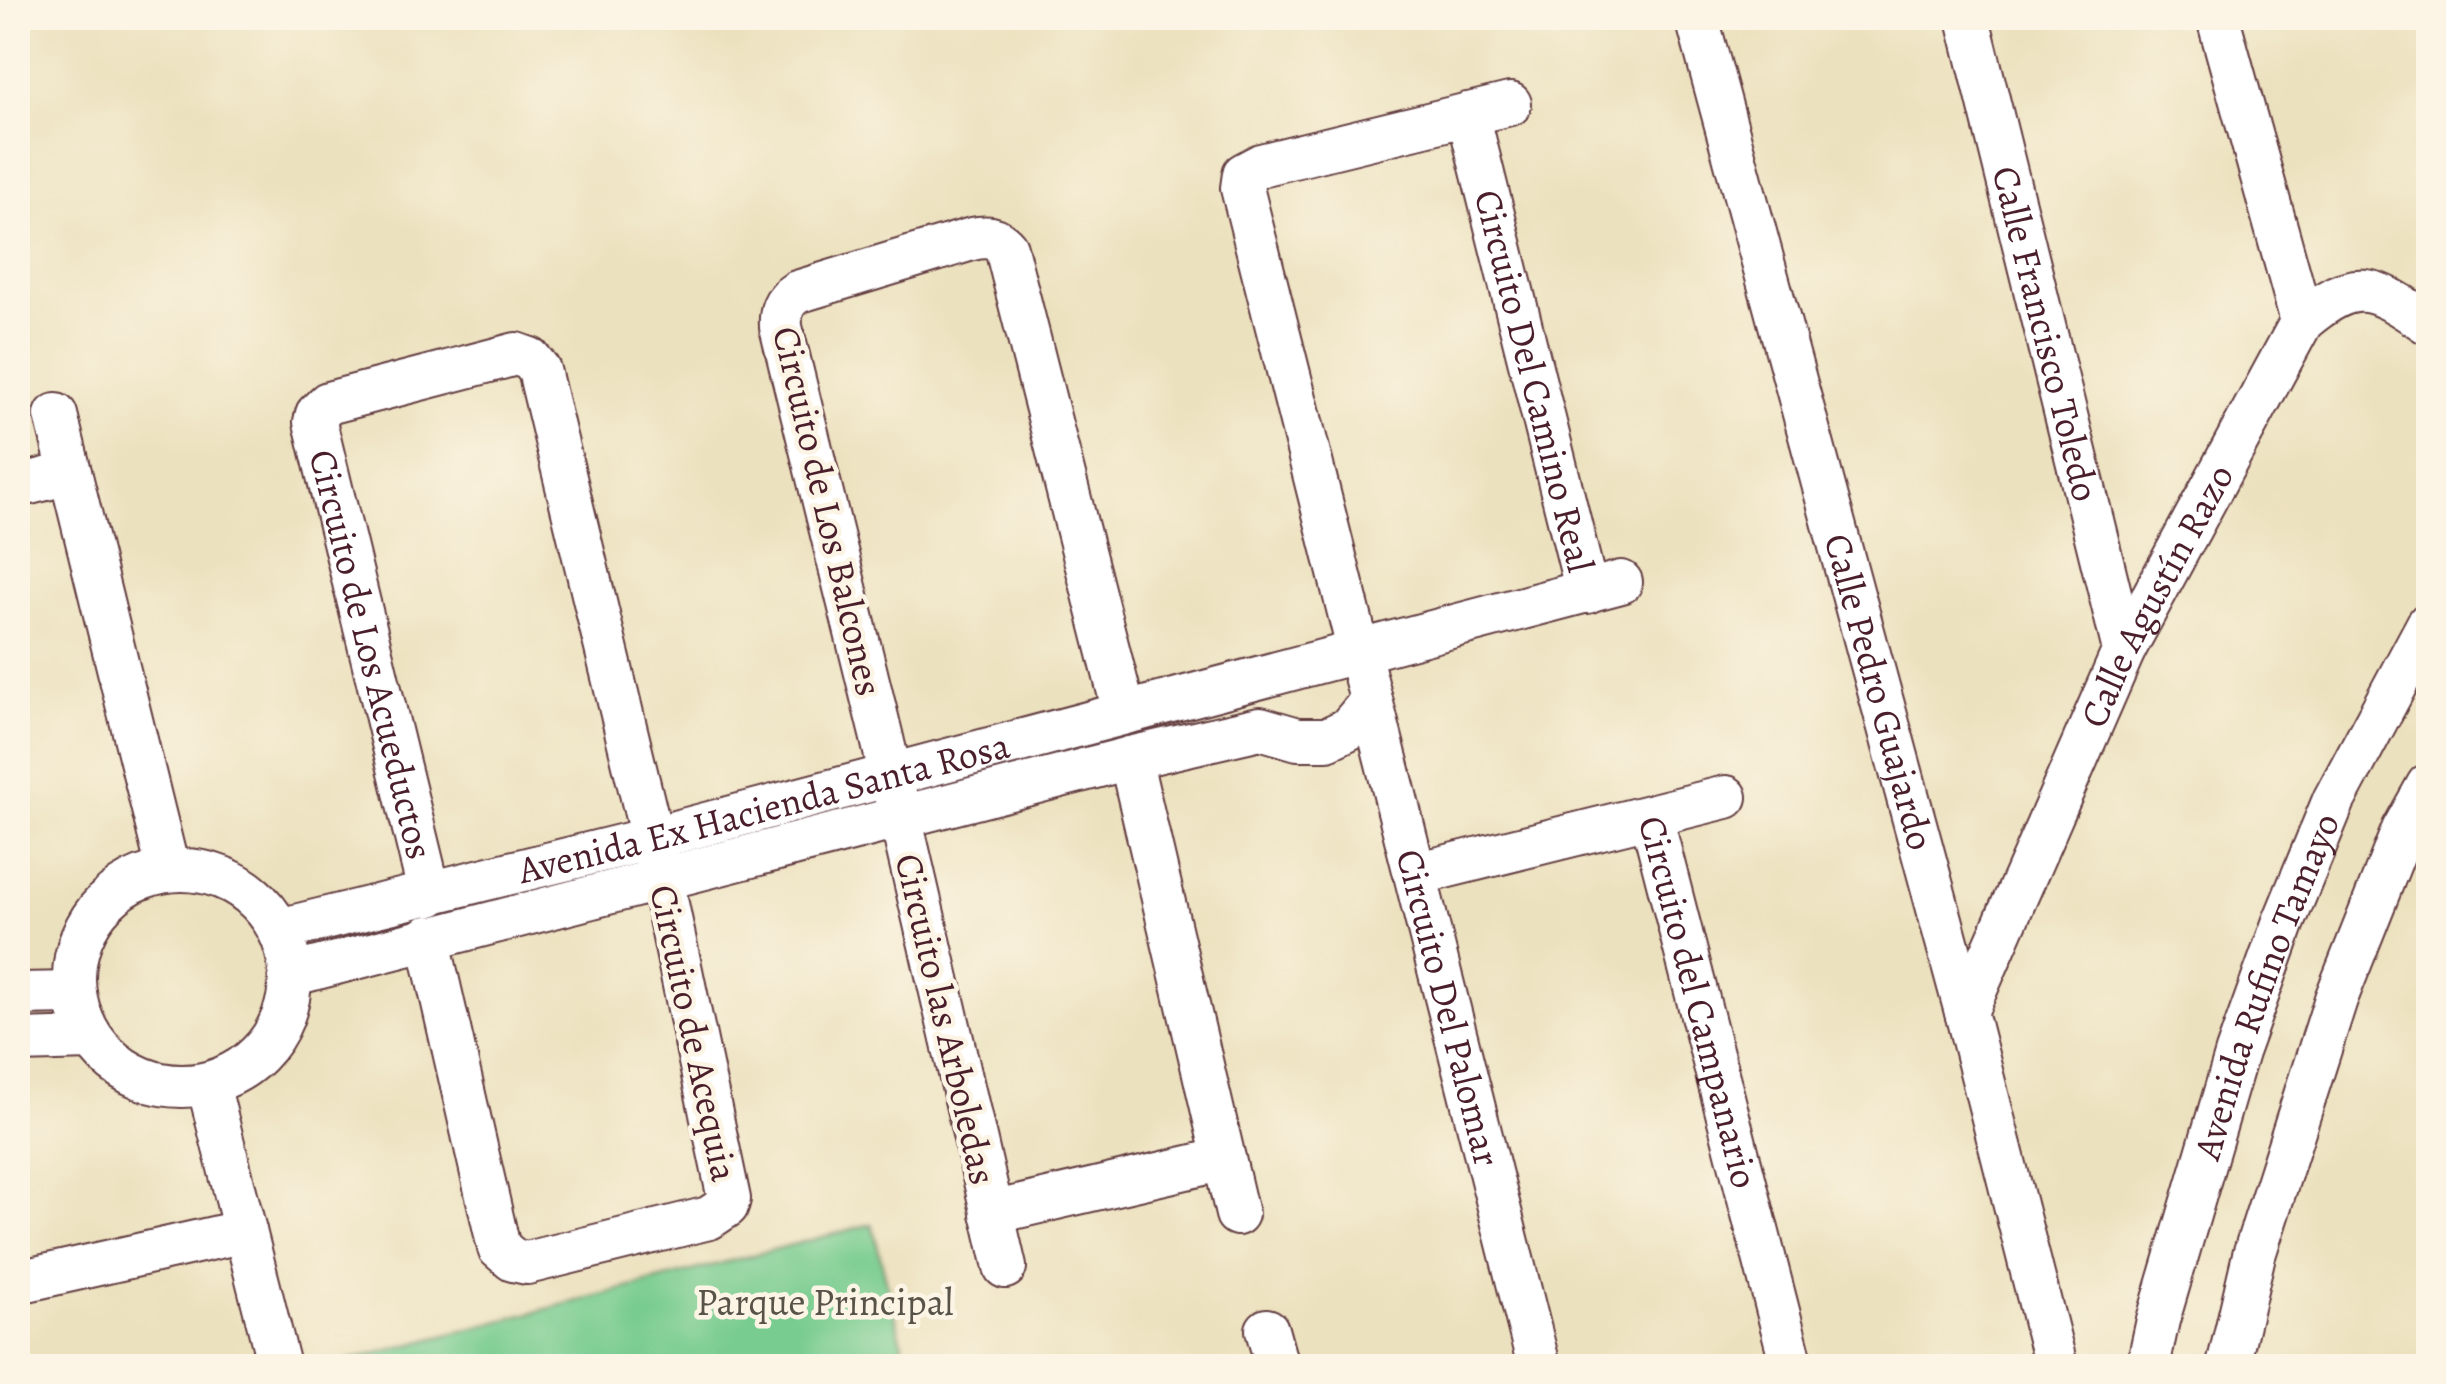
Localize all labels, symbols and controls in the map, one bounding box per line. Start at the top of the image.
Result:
street label: Calle Francisco Toledo [1980,161,2112,506]
street label: Circuito Del Camino Real [1462,184,1607,577]
street label: Circuito de Los Balcones [760,321,896,701]
street label: Circuito de Los Acueductos [297,444,446,864]
street label: Calle Agustín Razo [2067,455,2246,736]
street label: Calle Pedro Guajardo [1812,528,1947,856]
street label: Avenida Ex Hacienda Santa Rosa [512,719,1015,896]
street label: Avenida Rufino Tamayo [2180,805,2352,1167]
street label: Circuito del Campanario [1626,810,1771,1194]
street label: Circuito Del Palomar [1384,844,1514,1172]
street label: Circuito las Arboledas [883,848,1009,1190]
street label: Circuito de Acequia [637,880,751,1186]
park label: Parque Principal [696,1276,954,1328]

